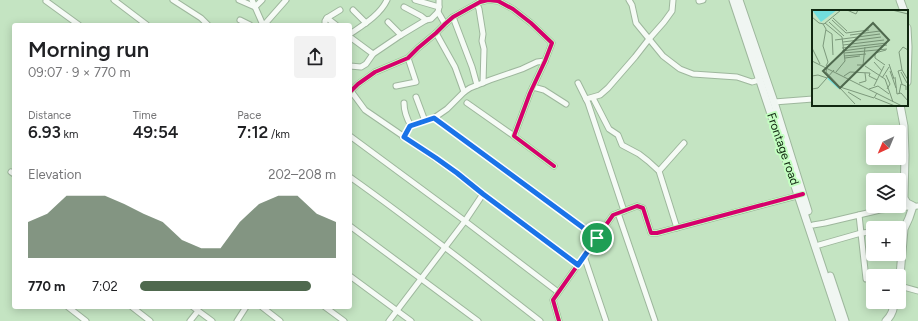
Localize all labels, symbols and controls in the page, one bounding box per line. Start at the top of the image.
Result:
inset map [812,10,908,106]
text: Morning run [28,36,149,63]
button: share [294,36,336,78]
text: 09:07 · 9 × 770 m [28,65,130,80]
text: Distance [28,109,71,122]
text: Time [133,109,157,122]
text: Pace [237,109,261,122]
street label: Frontage road [764,111,802,187]
text: 6.93 [28,122,61,142]
text: 49:54 [133,122,178,142]
text: 7:12 [237,122,268,142]
north arrow [866,125,906,165]
map controls [866,125,906,309]
text: km [61,128,78,141]
text: /km [268,128,290,141]
text: Elevation [28,167,81,182]
text: 202–208 m [268,167,336,182]
button: layers [866,173,906,213]
pin [580,221,614,255]
button: + [866,221,906,261]
icon: arrive [586,227,608,249]
button: − [866,269,906,309]
text: 770 m [28,279,65,294]
text: 7:02 [92,279,118,294]

